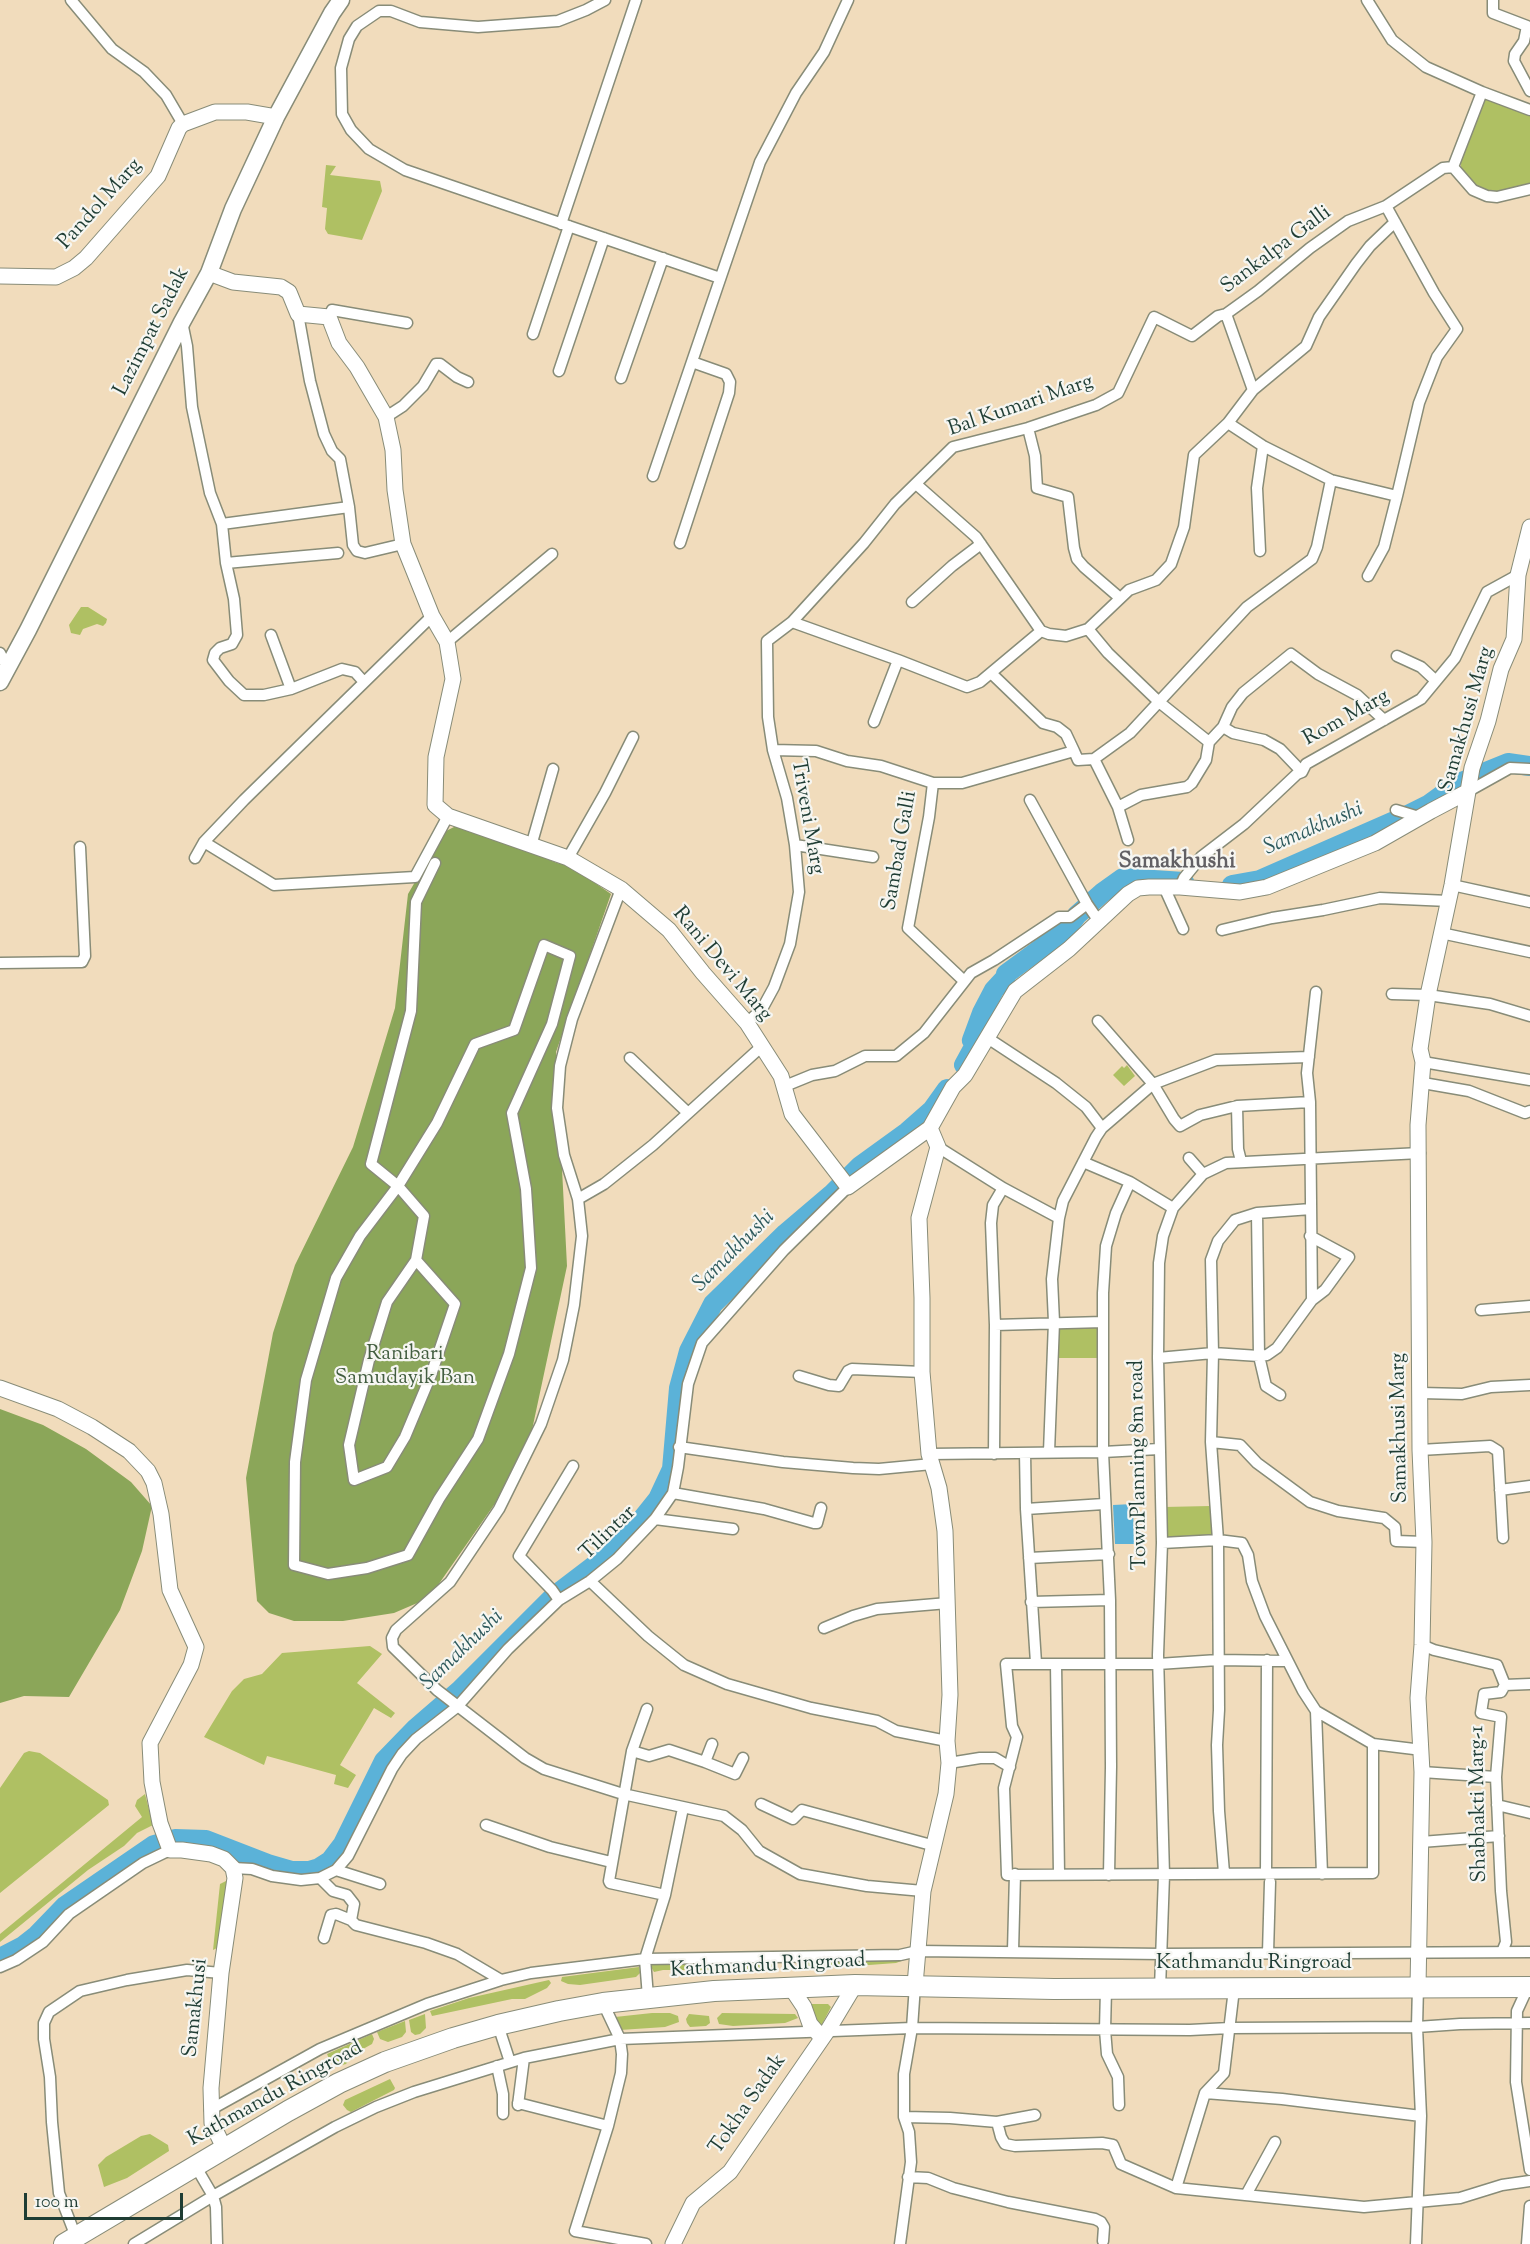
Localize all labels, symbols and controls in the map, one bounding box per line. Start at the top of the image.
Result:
street label: Pandol Marg [54,154,148,256]
street label: Sankalpa Galli [1217,201,1337,301]
street label: Lazimpat Sadak [110,263,196,401]
street label: Bal Kumari Marg [945,370,1097,444]
street label: Samakhusi Marg [1435,644,1501,796]
street label: Rom Marg [1300,685,1394,753]
street label: Triveni Marg [783,757,829,877]
street label: Sambad Galli [878,789,924,913]
water label: Samakhushi [1260,797,1368,863]
district label: Samakhushi [1119,850,1235,876]
street label: Rani Devi Marg [666,903,776,1027]
water label: Samakhushi [688,1205,782,1299]
park label: Ranibari Samudayik Ban [335,1342,475,1392]
street label: Samakhusi Marg [1387,1353,1415,1503]
street label: TownPlanning 8m road [1126,1360,1154,1570]
street label: Tilintar [576,1501,642,1567]
water label: Samakhushi [416,1605,510,1697]
street label: Shabhakti Marg-1 [1466,1725,1494,1883]
street label: Kathmandu Ringroad [670,1949,866,1985]
street label: Kathmandu Ringroad [1156,1951,1352,1977]
street label: Samakhusi [179,1957,215,2059]
street label: Kathmandu Ringroad [184,2037,368,2153]
street label: Tokha Sadak [705,2050,793,2160]
scale bar [27,2181,186,2219]
text: 100 m [35,2190,79,2216]

